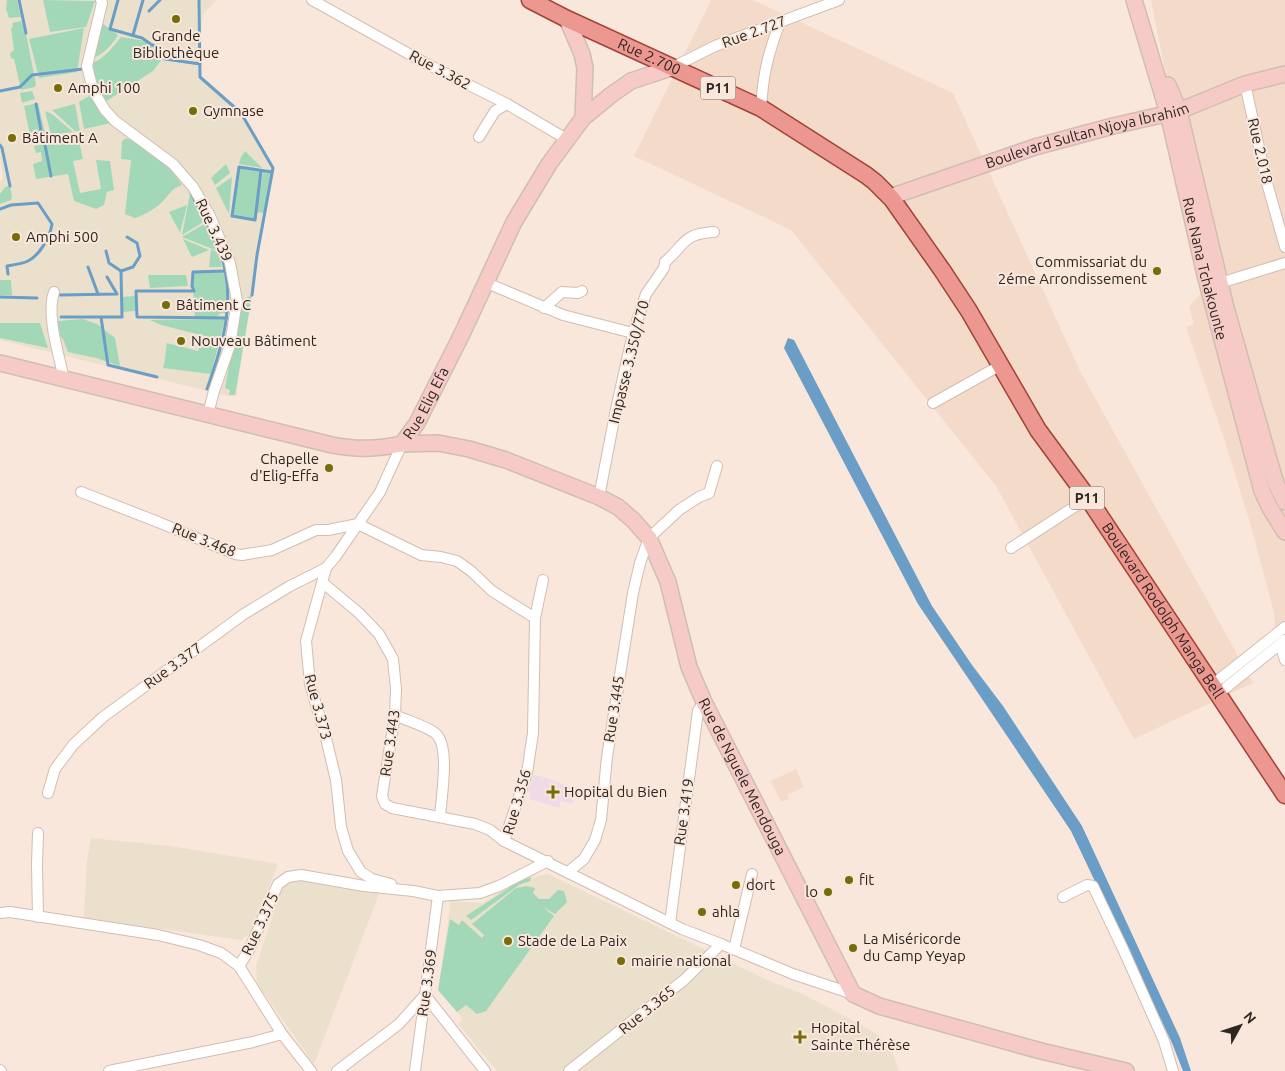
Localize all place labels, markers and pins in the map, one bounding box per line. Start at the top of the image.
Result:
marker: Grande Bibliothèque [170,13,182,25]
place label: Grande Bibliothèque [133,27,219,61]
place label: Amphi 100 [68,79,141,96]
marker: Amphi 100 [52,82,64,94]
place label: Gymnase [203,102,264,119]
marker: Gymnase [187,105,199,117]
place label: Bâtiment A [22,129,98,146]
marker: Bâtiment A [6,132,18,144]
place label: Amphi 500 [26,228,99,245]
marker: Amphi 500 [10,231,22,243]
place label: Commissariat du 2éme Arrondissement [998,253,1147,287]
marker: Commissariat du 2éme Arrondissement [1151,265,1163,277]
place label: Bâtiment C [176,296,251,313]
marker: Bâtiment C [160,299,172,311]
place label: Nouveau Bâtiment [191,332,317,349]
marker: Nouveau Bâtiment [175,335,187,347]
place label: Chapelle d'Elig-Effa [250,450,319,484]
marker: Chapelle d'Elig-Effa [323,462,335,474]
place label: Hopital du Bien [564,783,667,800]
marker: Hopital du Bien [546,785,560,799]
place label: fit [859,871,874,888]
marker: fit [843,874,855,886]
place label: dort [746,876,775,893]
marker: dort [730,879,742,891]
place label: lo [805,883,818,900]
marker: lo [822,886,834,898]
place label: ahla [712,903,740,920]
marker: ahla [696,906,708,918]
place label: La Miséricorde du Camp Yeyap [863,930,966,964]
place label: Stade de La Paix [518,932,627,949]
marker: Stade de La Paix [502,935,514,947]
marker: La Miséricorde du Camp Yeyap [847,942,859,954]
place label: mairie national [631,952,731,969]
marker: mairie national [615,955,627,967]
place label: Hopital Sainte Thérèse [811,1019,910,1053]
marker: Hopital Sainte Thérèse [793,1030,807,1044]

